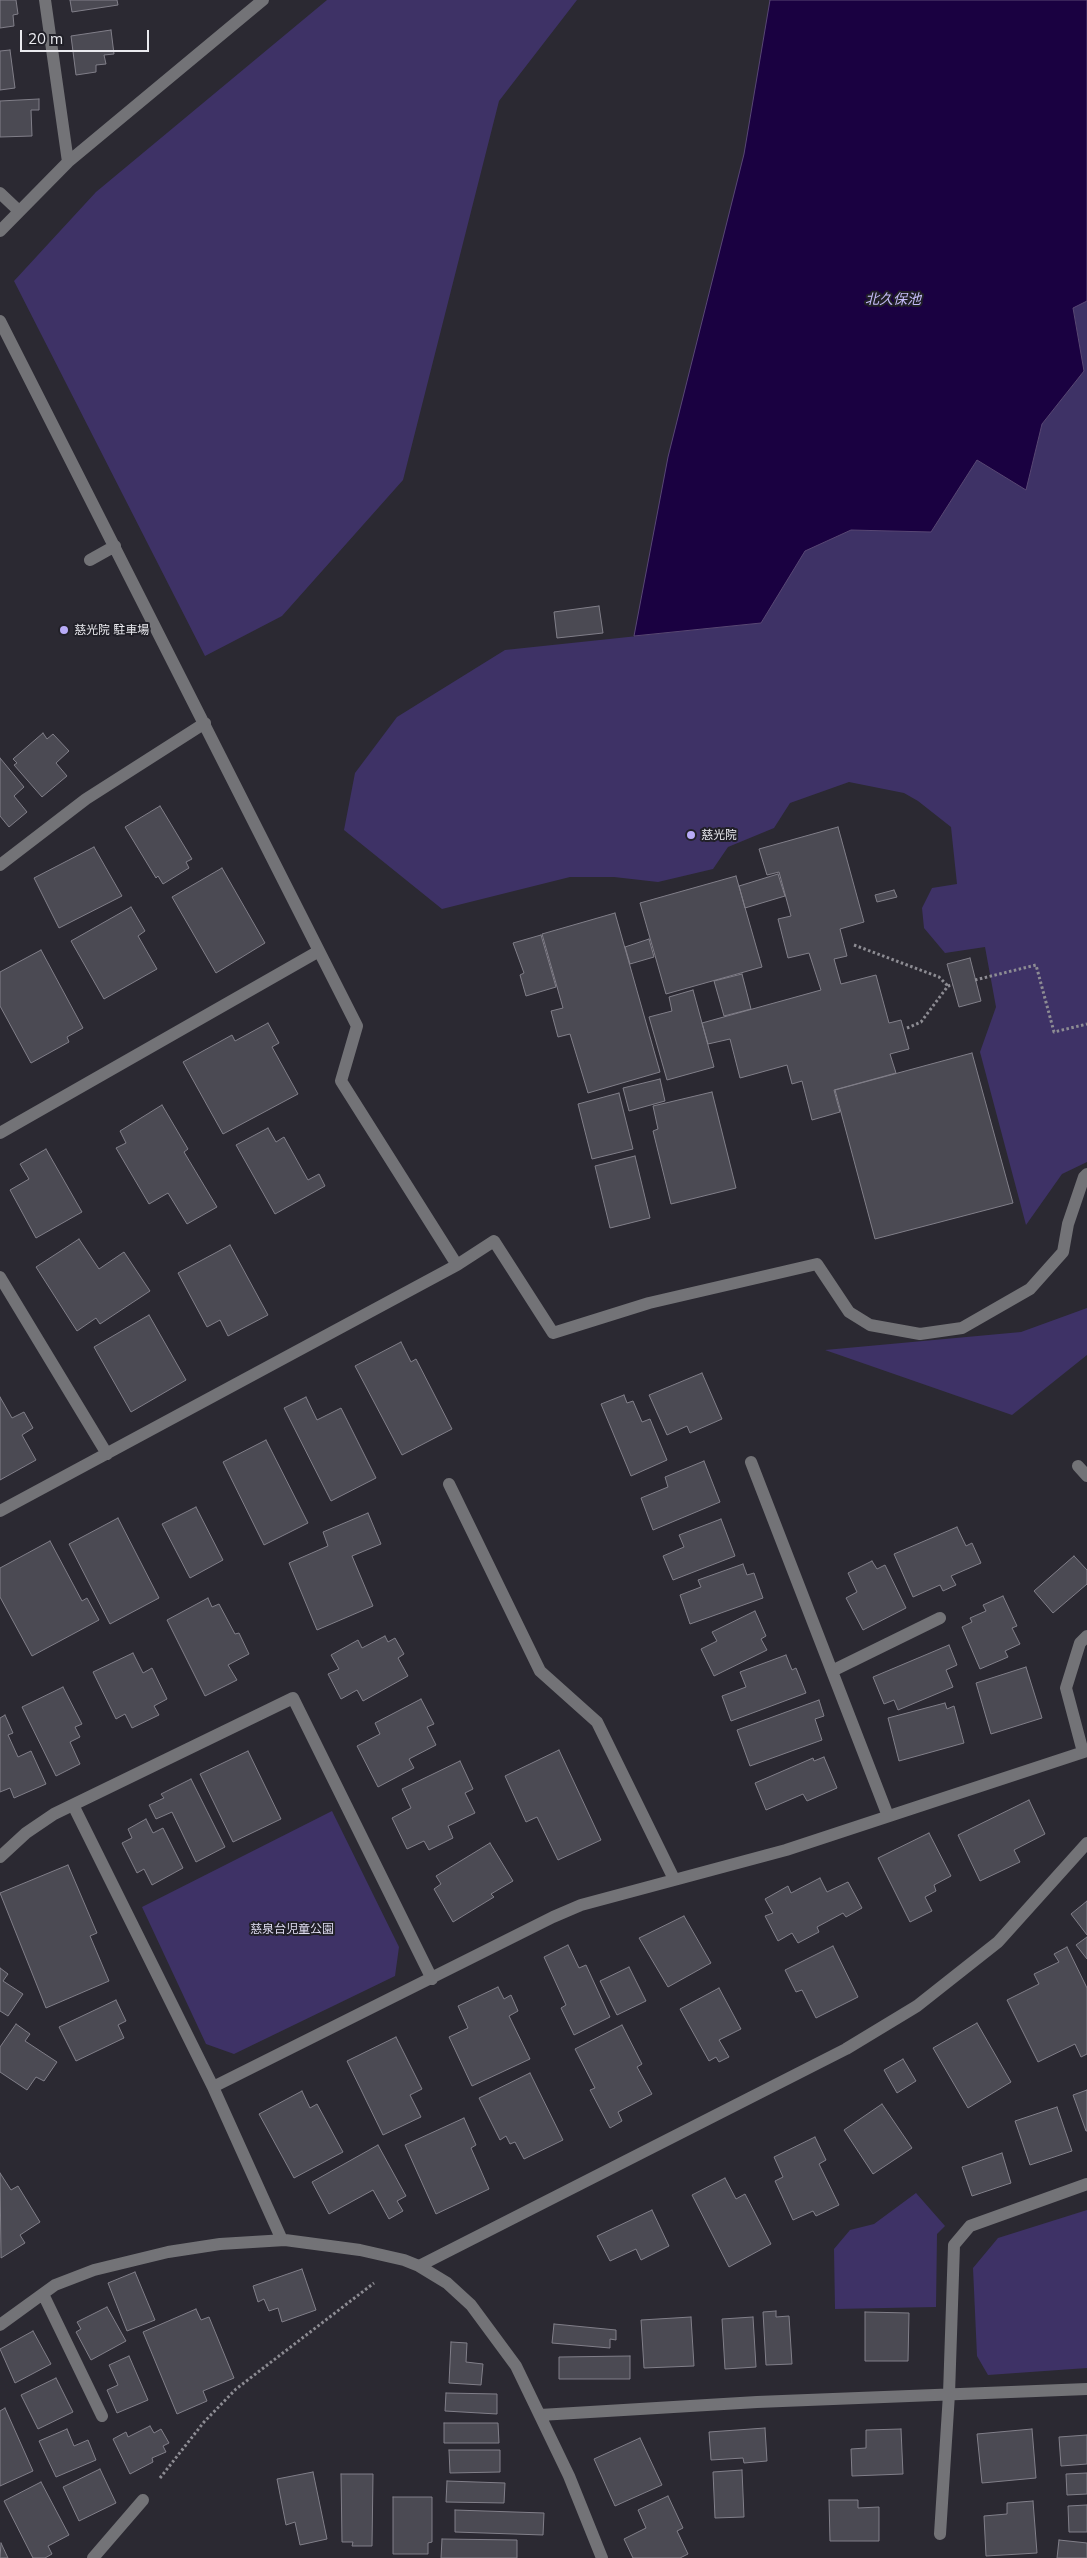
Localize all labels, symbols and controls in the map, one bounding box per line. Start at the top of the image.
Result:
scale bar [22,20,151,52]
text: 20 m [28,29,63,48]
water label: 北久保池 [865,292,921,308]
place label: 慈光院 駐車場 [74,623,149,637]
marker: 慈光院 駐車場 [58,624,70,636]
place label: 慈光院 [701,828,737,842]
marker: 慈光院 [685,829,697,841]
park label: 慈泉台児童公園 [250,1922,334,1936]

